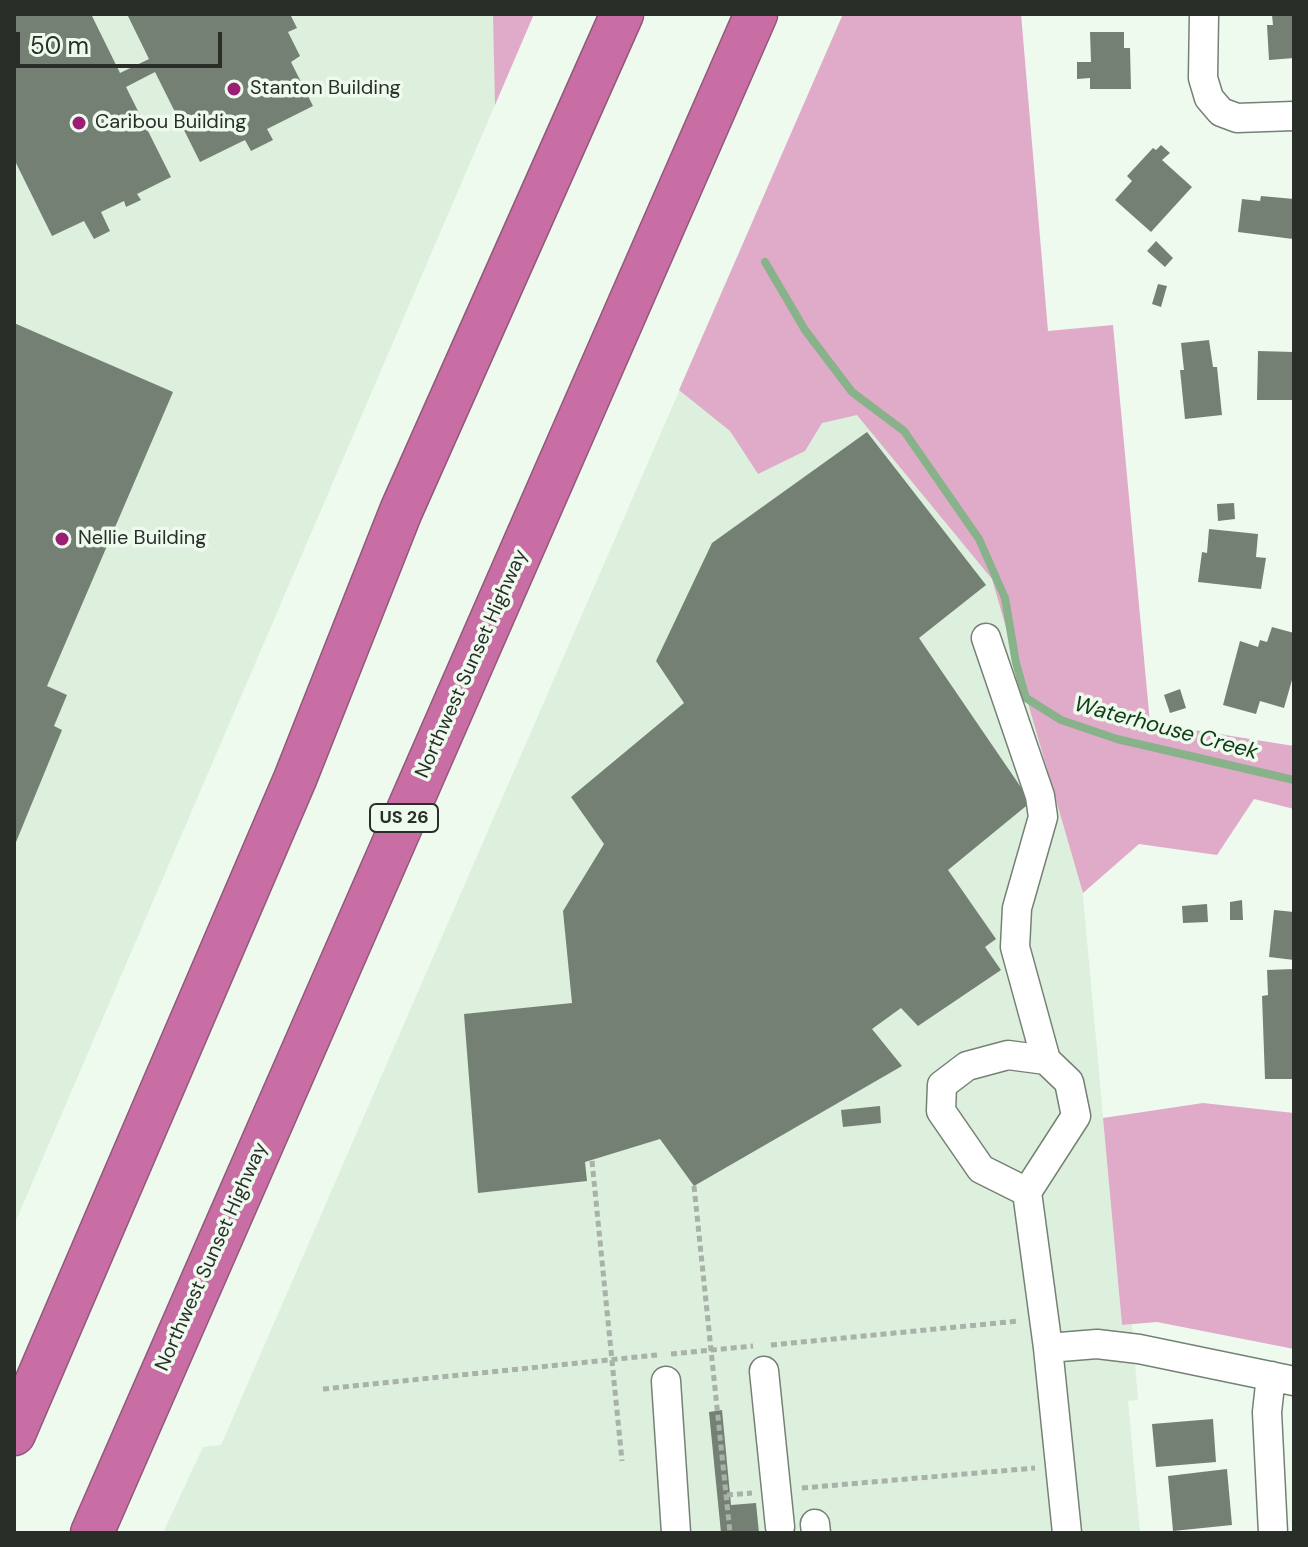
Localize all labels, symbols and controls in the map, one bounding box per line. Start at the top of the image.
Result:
scale bar [20,16,226,66]
text: 50 m [30,30,89,61]
place label: Stanton Building [250,77,401,101]
marker: Stanton Building [225,80,243,98]
place label: Caribou Building [95,111,246,135]
marker: Caribou Building [70,114,88,132]
place label: Nellie Building [78,527,206,551]
marker: Nellie Building [53,530,71,548]
street label: Northwest Sunset Highway [411,546,533,782]
water label: Waterhouse Creek [1071,692,1261,766]
road number: US 26 [370,804,438,832]
street label: Northwest Sunset Highway [151,1139,273,1375]

